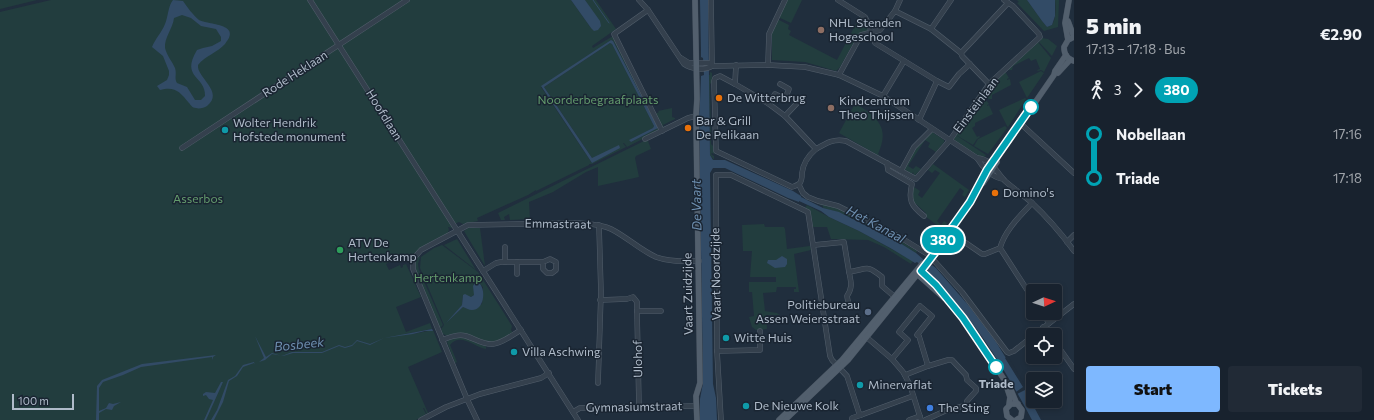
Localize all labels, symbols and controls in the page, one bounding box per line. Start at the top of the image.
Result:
text: 5 min [1086,12,1142,39]
place label: NHL Stenden Hogeschool [829,15,901,43]
marker: NHL Stenden Hogeschool [816,25,826,35]
text: €2.90 [1320,25,1362,43]
text: 17:13 – 17:18 · Bus [1086,41,1186,57]
street label: Rode Heklaan [259,47,330,99]
street label: Einsteinlaan [950,74,1001,135]
icon: walk [1086,79,1108,101]
icon: forward [1127,79,1149,101]
text: 380 [1163,81,1190,98]
text: 3 [1114,82,1121,98]
street label: Hoofdlaan [364,86,406,142]
place label: De Witterbrug [727,90,806,104]
park label: Noorderbegraafplaats [537,92,659,106]
marker: De Witterbrug [714,93,724,103]
place label: Kindcentrum Theo Thijssen [839,93,914,121]
unlabelled marker [1023,99,1039,115]
marker: Kindcentrum Theo Thijssen [826,103,836,113]
place label: Bar & Grill De Pelikaan [696,113,759,141]
place label: Wolter Hendrik Hofstede monument [233,115,346,143]
marker: Bar & Grill De Pelikaan [683,123,693,133]
marker: Wolter Hendrik Hofstede monument [220,125,230,135]
text: Nobellaan [1116,125,1186,143]
text: 17:16 [1333,126,1362,142]
text: Triade [1116,169,1160,187]
text: 17:18 [1333,170,1362,186]
water label: De Vaart [688,179,704,231]
place label: Domino's [1003,185,1055,199]
marker: Domino's [990,188,1000,198]
park label: Asserbos [173,191,223,205]
water label: Het Kanaal [844,202,909,246]
street label: Emmastraat [524,215,592,231]
line badge: 380 [920,227,966,253]
street label: Vaart Noordzijde [707,228,723,320]
text: 380 [930,231,956,248]
place label: ATV De Hertenkamp [348,235,417,263]
marker: ATV De Hertenkamp [335,245,345,255]
street label: Vaart Zuidzijde [679,253,695,335]
park label: Hertenkamp [414,270,482,284]
north arrow [1026,284,1062,320]
map controls [1026,284,1062,408]
place label: Politiebureau Assen Weiersstraat [756,297,860,325]
marker: Politiebureau Assen Weiersstraat [863,307,873,317]
button: locate [1026,328,1062,364]
place label: Witte Huis [734,330,792,344]
water label: Bosbeek [273,333,326,355]
marker: Witte Huis [721,333,731,343]
street label: Ulohof [630,340,644,378]
place label: Villa Aschwing [522,344,601,358]
marker: Villa Aschwing [509,347,519,357]
marker: Triade [988,359,1004,375]
button: Start [1086,366,1220,412]
button: Tickets [1228,366,1362,412]
button: layers [1026,372,1062,408]
place label: Triade [979,376,1013,390]
place label: Minervaflat [868,377,932,391]
marker: Minervaflat [855,380,865,390]
scale bar [12,392,74,411]
text: 100 m [18,394,49,407]
street label: Gymnasiumstraat [586,398,682,414]
place label: De Nieuwe Kolk [754,398,839,412]
place label: The Sting [938,400,990,414]
marker: De Nieuwe Kolk [741,401,751,411]
marker: The Sting [925,403,935,413]

